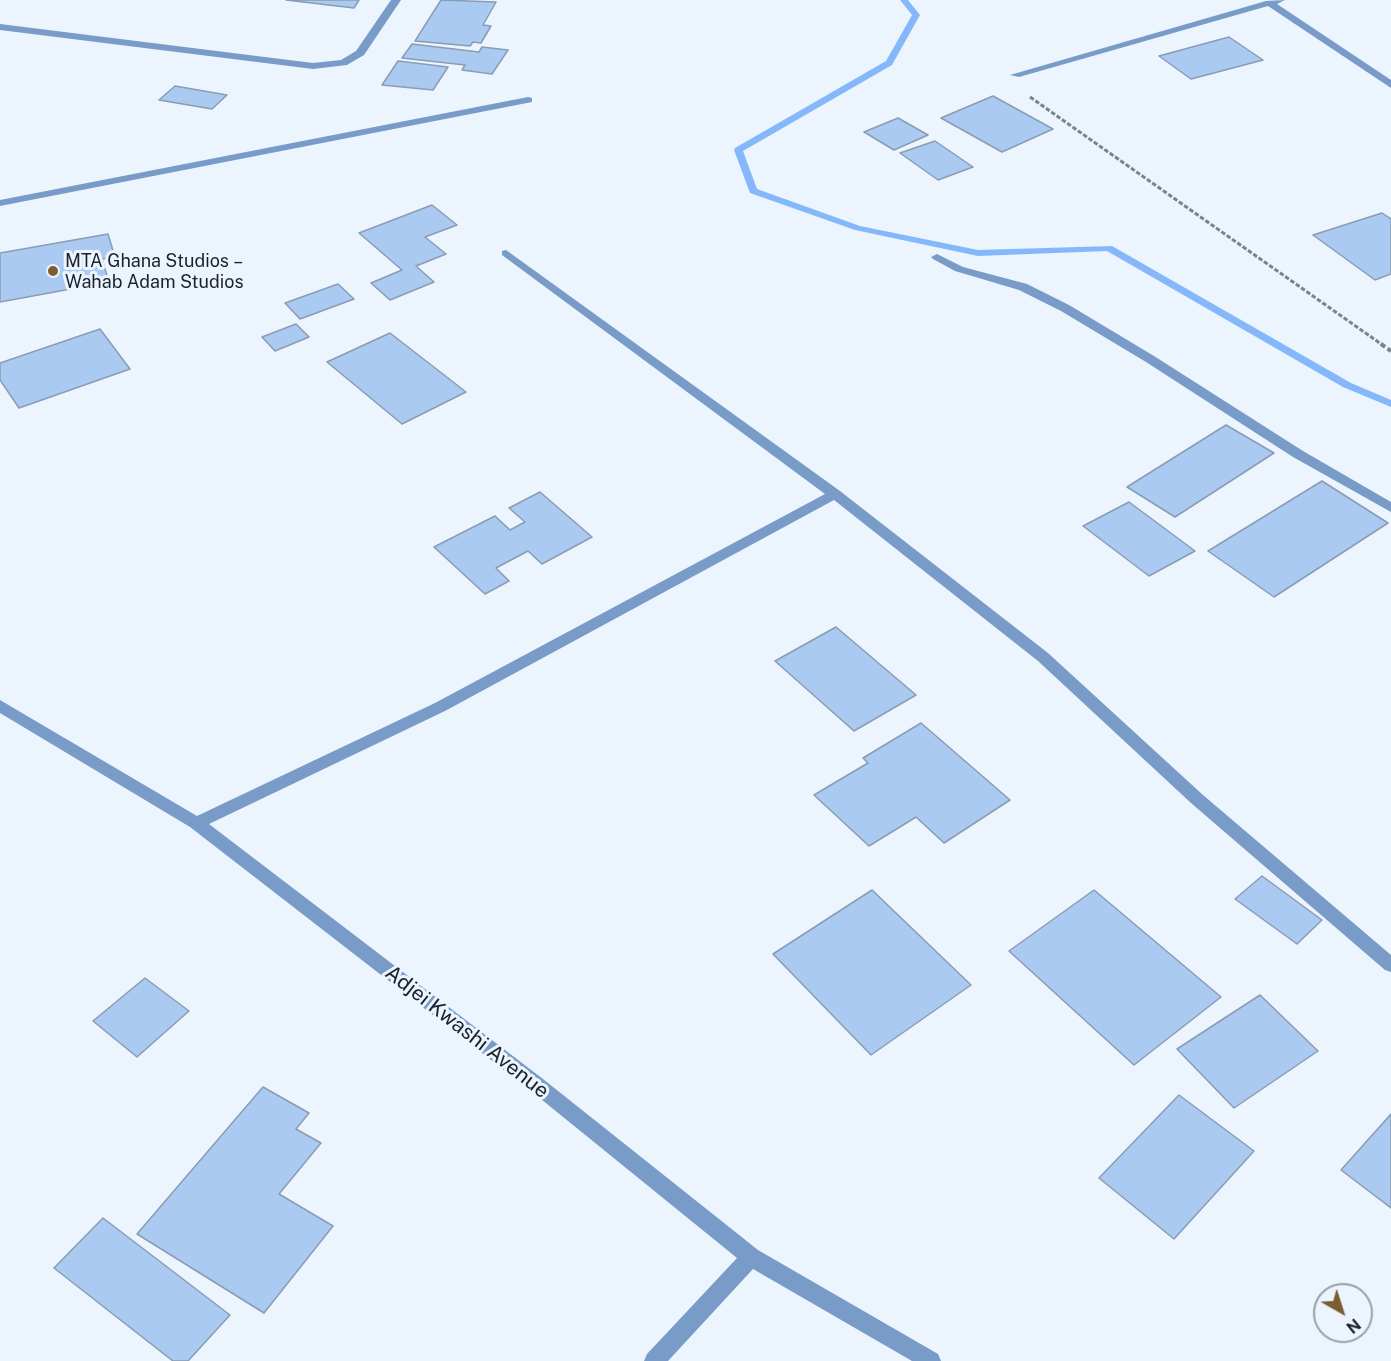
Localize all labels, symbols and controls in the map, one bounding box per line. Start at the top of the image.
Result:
place label: MTA Ghana Studios – Wahab Adam Studios [65,250,244,292]
marker: MTA Ghana Studios – Wahab Adam Studios [46,264,60,278]
street label: Adjei Kwashi Avenue [380,960,554,1104]
north arrow [1313,1283,1373,1343]
text: N [1343,1314,1364,1337]

